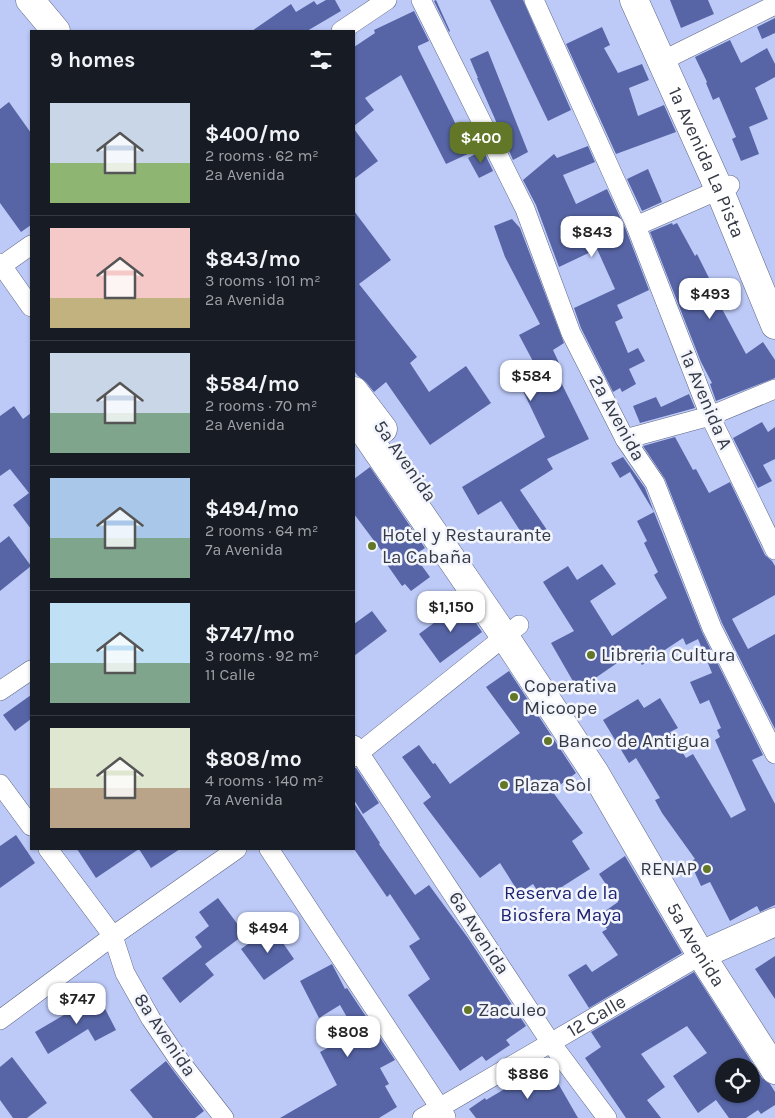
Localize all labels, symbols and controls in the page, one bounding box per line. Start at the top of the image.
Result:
icon: filters [307,46,335,74]
text: 9 homes [50,48,135,72]
street label: 1a Avenida La Pista [664,84,749,241]
pin: $400 [451,121,511,164]
text: $400/mo [205,122,300,146]
icon: home [90,123,150,183]
text: $400 [461,128,501,147]
text: 2 rooms · 62 m² [205,146,319,165]
text: 2a Avenida [205,165,285,184]
pin: $843 [562,216,622,258]
text: $843 [572,222,612,241]
text: $843/mo [205,247,300,271]
icon: home [90,248,150,308]
text: 3 rooms · 101 m² [205,271,321,290]
pin: $493 [680,278,740,320]
text: $493 [690,284,730,303]
text: 2a Avenida [205,290,285,309]
street label: 1a Avenida A [675,347,737,453]
pin: $584 [501,360,561,402]
text: $584 [511,366,551,385]
street label: 2a Avenida [584,371,650,465]
text: $584/mo [205,372,299,396]
icon: home [90,373,150,433]
text: 2 rooms · 70 m² [205,396,317,415]
text: 2a Avenida [205,415,285,434]
street label: 5a Avenida [369,416,441,506]
text: $494/mo [205,497,299,521]
icon: home [90,498,150,558]
text: 2 rooms · 64 m² [205,521,318,540]
place label: Hotel y Restaurante La Cabaña [382,524,551,568]
text: 7a Avenida [205,540,283,559]
marker: Hotel y Restaurante La Cabaña [366,540,378,552]
pin: $1,150 [410,590,492,633]
text: $1,150 [428,597,474,616]
text: $747/mo [205,622,295,646]
icon: home [90,623,150,683]
place label: Libreria Cultura [601,644,735,666]
text: 3 rooms · 92 m² [205,646,319,665]
marker: Libreria Cultura [585,649,597,661]
text: 11 Calle [205,665,255,684]
place label: Coperativa Micoope [524,675,617,719]
marker: Coperativa Micoope [508,691,520,703]
place label: Banco de Antigua [558,730,710,752]
marker: Banco de Antigua [542,735,554,747]
text: $808/mo [205,747,302,771]
icon: home [90,748,150,808]
text: 4 rooms · 140 m² [205,771,324,790]
place label: Plaza Sol [514,774,591,796]
marker: Plaza Sol [498,779,510,791]
text: 7a Avenida [205,790,283,809]
place label: RENAP [640,858,697,880]
marker: RENAP [701,863,713,875]
park label: Reserva de la Biosfera Maya [500,882,622,926]
street label: 6a Avenida [444,887,514,979]
street label: 5a Avenida [662,899,730,991]
pin: $494 [238,912,298,954]
text: $494 [248,918,288,937]
pin: $747 [47,982,107,1025]
text: $747 [59,989,95,1008]
street label: 8a Avenida [129,989,201,1081]
street label: 12 Calle [563,990,630,1042]
place label: Zaculeo [478,999,546,1021]
marker: Zaculeo [462,1004,474,1016]
pin: $808 [318,1016,378,1058]
text: $808 [327,1022,369,1041]
pin: $886 [498,1058,558,1100]
map controls [715,1058,760,1103]
button: locate [715,1058,760,1103]
text: $886 [507,1064,549,1083]

